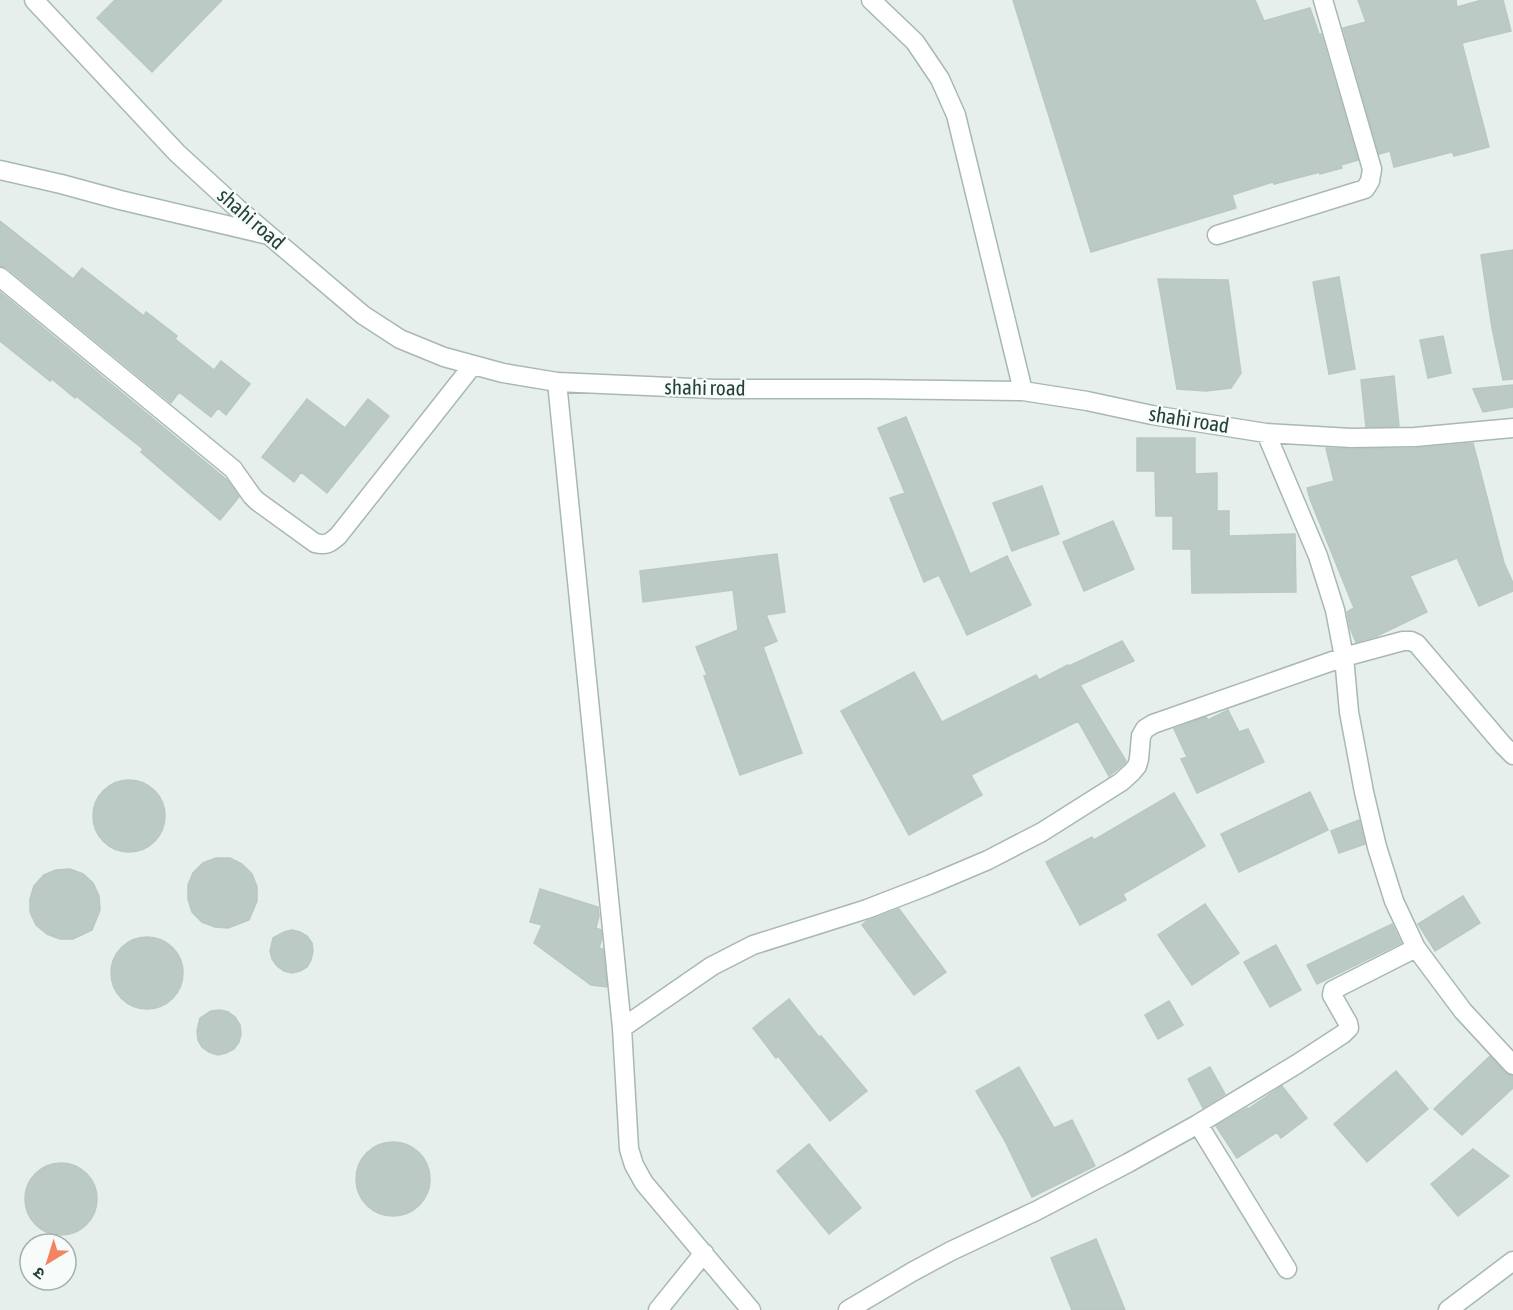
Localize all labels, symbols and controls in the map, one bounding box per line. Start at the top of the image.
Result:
street label: shahi road [213,183,290,254]
street label: shahi road [664,374,746,400]
street label: shahi road [1147,401,1231,437]
north arrow [18,1232,78,1292]
text: उ [29,1263,48,1284]

